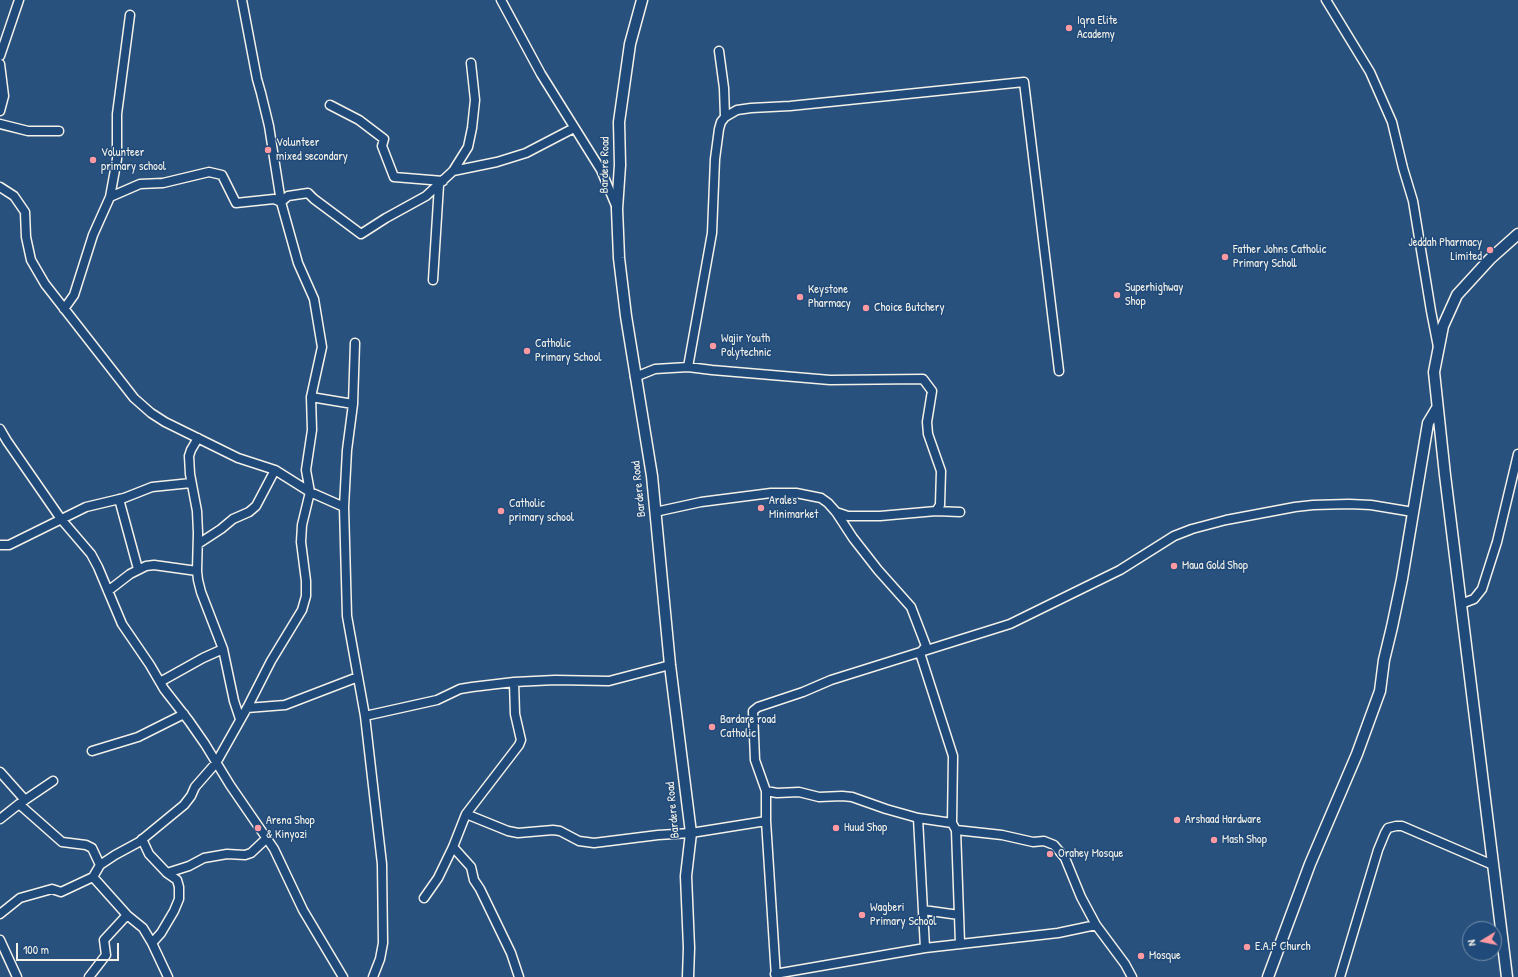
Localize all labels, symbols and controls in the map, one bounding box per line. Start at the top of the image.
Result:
place label: Iqra Elite Academy [1077,14,1118,42]
marker: Iqra Elite Academy [1064,23,1074,33]
place label: Volunteer mixed secondary [276,136,348,164]
street label: Bardere Road [597,137,613,193]
marker: Volunteer mixed secondary [263,145,273,155]
place label: Volunteer primary school [101,146,166,174]
marker: Volunteer primary school [88,155,98,165]
place label: Jeddah Pharmacy Limited [1408,236,1482,264]
place label: Father Johns Catholic Primary Scholl [1233,243,1326,271]
marker: Jeddah Pharmacy Limited [1485,245,1495,255]
marker: Father Johns Catholic Primary Scholl [1220,252,1230,262]
place label: Superhighway Shop [1125,281,1183,309]
place label: Keystone Pharmacy [808,283,851,311]
marker: Superhighway Shop [1112,290,1122,300]
marker: Keystone Pharmacy [795,292,805,302]
place label: Choice Butchery [874,301,945,315]
marker: Choice Butchery [861,303,871,313]
place label: Wajir Youth Polytechnic [721,332,771,360]
place label: Catholic Primary School [535,337,601,365]
marker: Wajir Youth Polytechnic [708,341,718,351]
marker: Catholic Primary School [522,346,532,356]
street label: Bardere Road [629,460,649,518]
place label: Arales Minimarket [769,494,818,522]
place label: Catholic primary school [509,497,574,525]
marker: Arales Minimarket [756,503,766,513]
marker: Catholic primary school [496,506,506,516]
place label: Maua Gold Shop [1182,559,1248,573]
marker: Maua Gold Shop [1169,561,1179,571]
place label: Bardare road Catholic [720,713,776,741]
marker: Bardare road Catholic [707,722,717,732]
street label: Bardere Road [663,781,683,839]
place label: Arshaad Hardware [1185,813,1261,827]
place label: Arena Shop & Kinyozi [266,814,315,842]
marker: Arshaad Hardware [1172,815,1182,825]
place label: Huud Shop [844,821,887,835]
marker: Arena Shop & Kinyozi [253,823,263,833]
marker: Huud Shop [831,823,841,833]
place label: Mash Shop [1222,833,1267,847]
marker: Mash Shop [1209,835,1219,845]
place label: Orahey Mosque [1058,847,1123,861]
marker: Orahey Mosque [1045,849,1055,859]
place label: Wagberi Primary School [870,901,936,929]
marker: Wagberi Primary School [857,910,867,920]
north arrow [1462,921,1502,961]
scale bar [18,935,121,961]
text: N [1464,939,1479,947]
place label: E.A.P Church [1255,940,1311,954]
text: 100 m [23,941,49,958]
marker: E.A.P Church [1242,942,1252,952]
place label: Mosque [1149,949,1181,963]
marker: Mosque [1136,951,1146,961]

